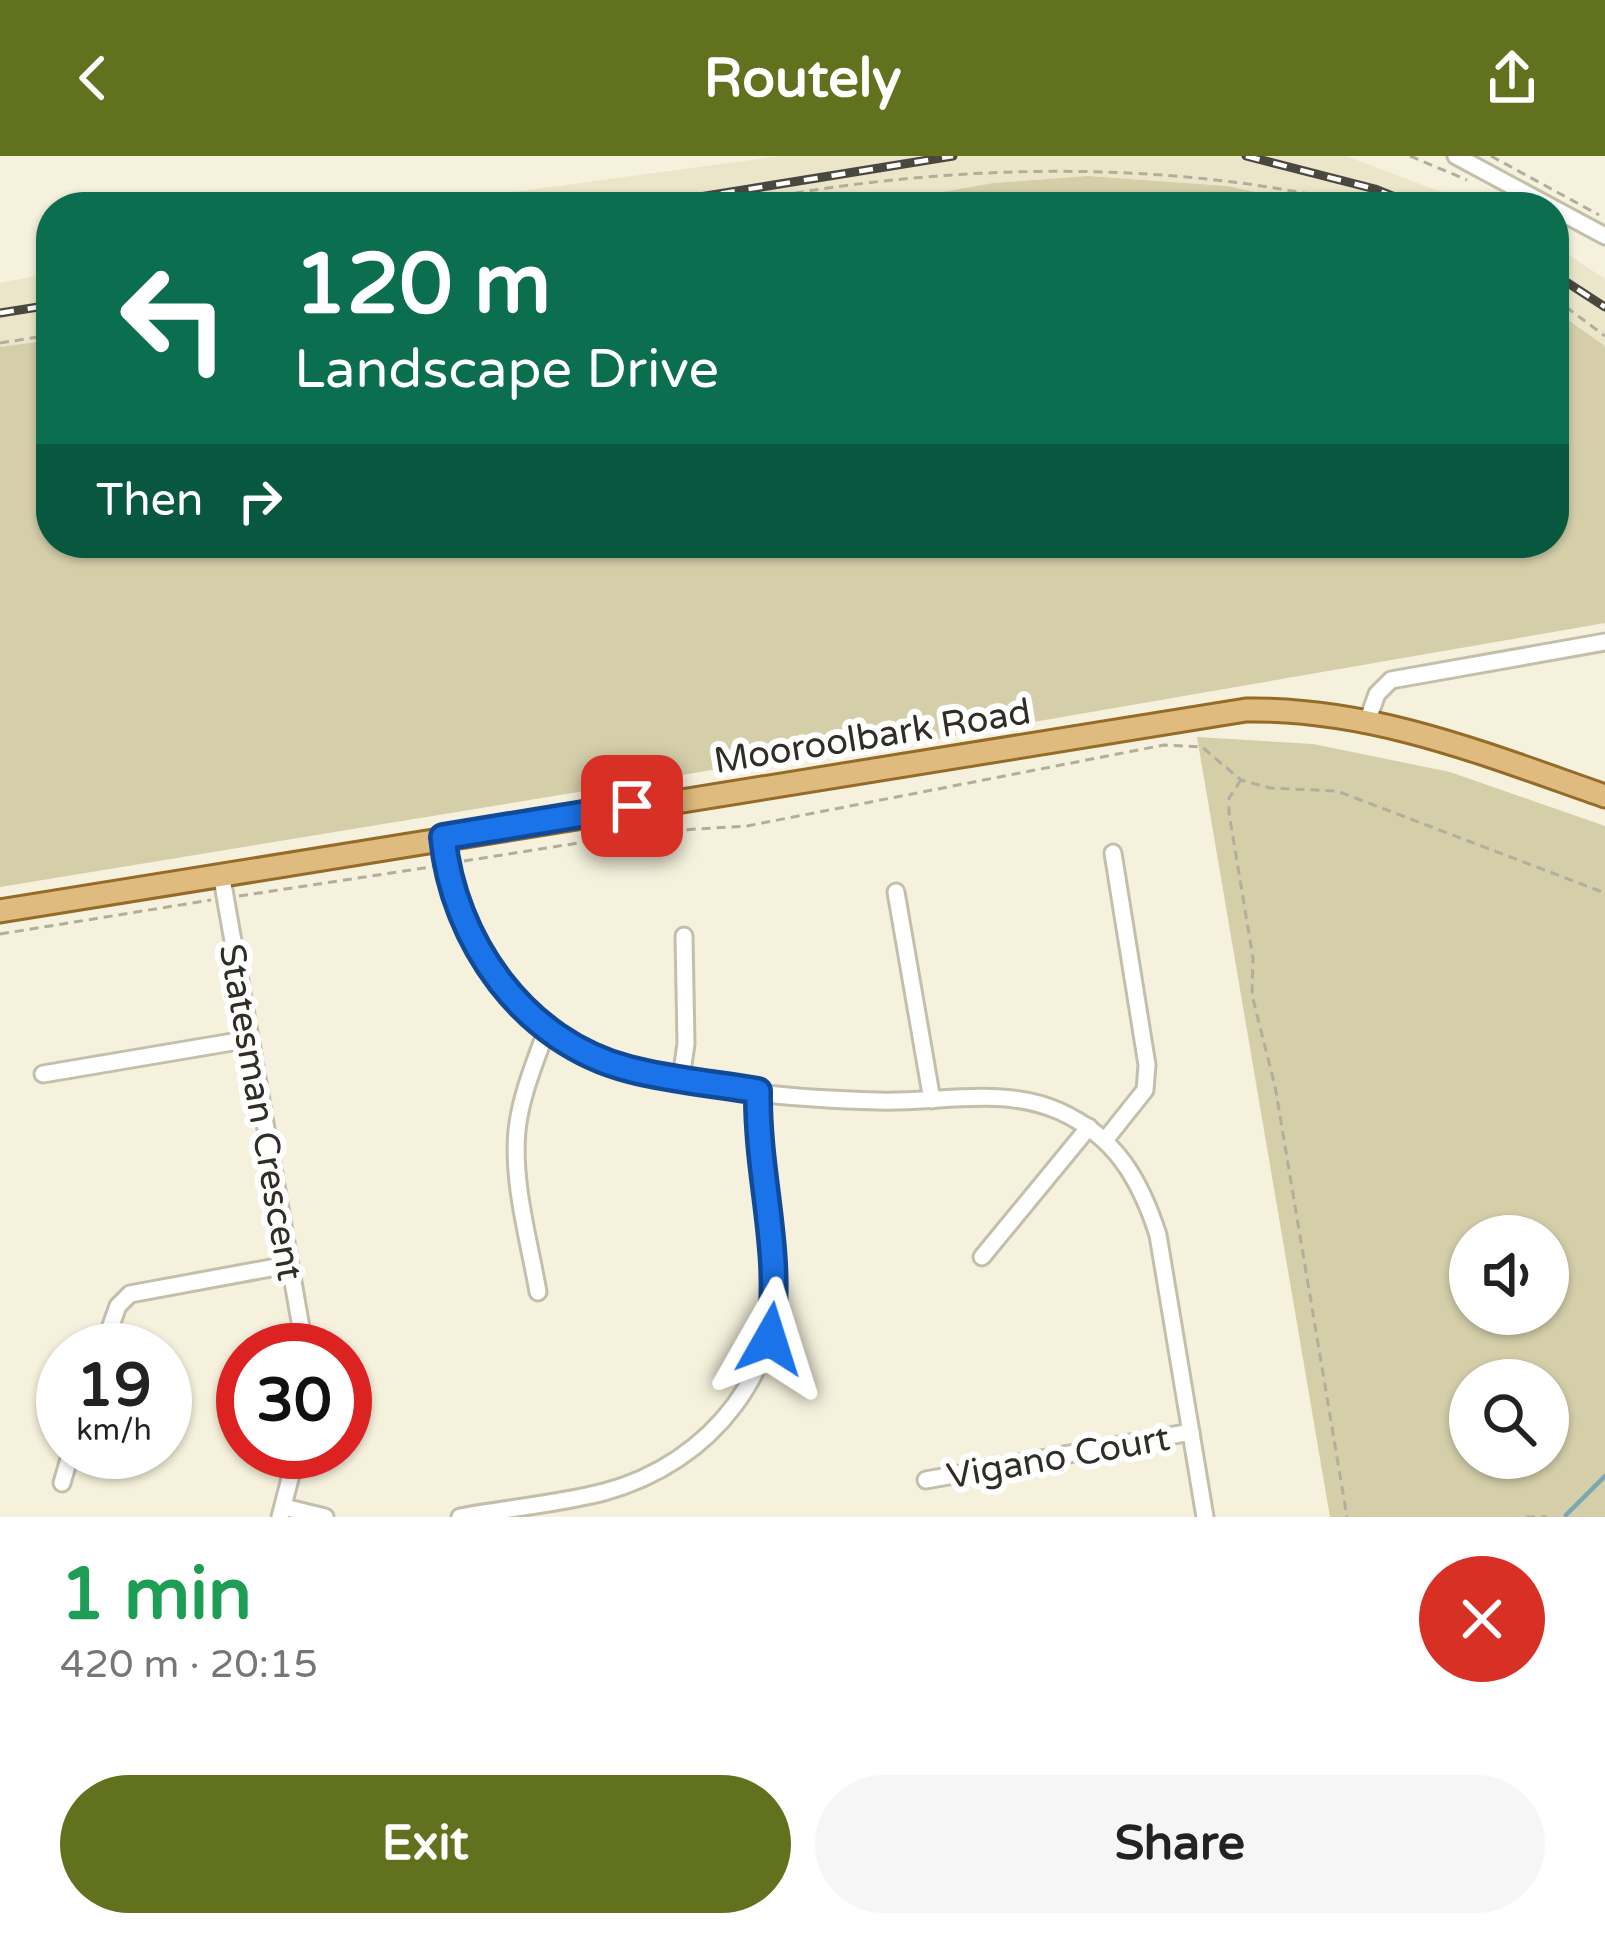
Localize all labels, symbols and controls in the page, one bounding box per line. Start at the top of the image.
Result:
icon: back [60,45,126,111]
icon: share [1479,45,1545,111]
text: Routely [704,46,901,111]
text: 120 m [294,235,551,336]
icon: left [96,240,252,396]
text: Landscape Drive [294,337,719,402]
icon: right [227,468,293,534]
text: Then [96,474,203,528]
street label: Mooroolbark Road [711,690,1034,783]
pin [581,755,683,857]
icon: arrive [599,773,665,839]
street label: Statesman Crescent [210,941,311,1284]
map controls [1449,1215,1569,1479]
button: sound [1449,1215,1569,1335]
position arrow [707,1276,833,1402]
speed limit sign: 30 [216,1323,372,1479]
text: 19 [76,1350,152,1422]
button: search [1449,1359,1569,1479]
text: km/h [76,1412,152,1449]
street label: Vigano Court [943,1417,1173,1498]
text: 1 min [60,1552,252,1639]
button: close [1419,1556,1545,1682]
text: 420 m · 20:15 [60,1641,318,1688]
button: Exit [60,1775,791,1913]
button: Share [815,1775,1545,1913]

